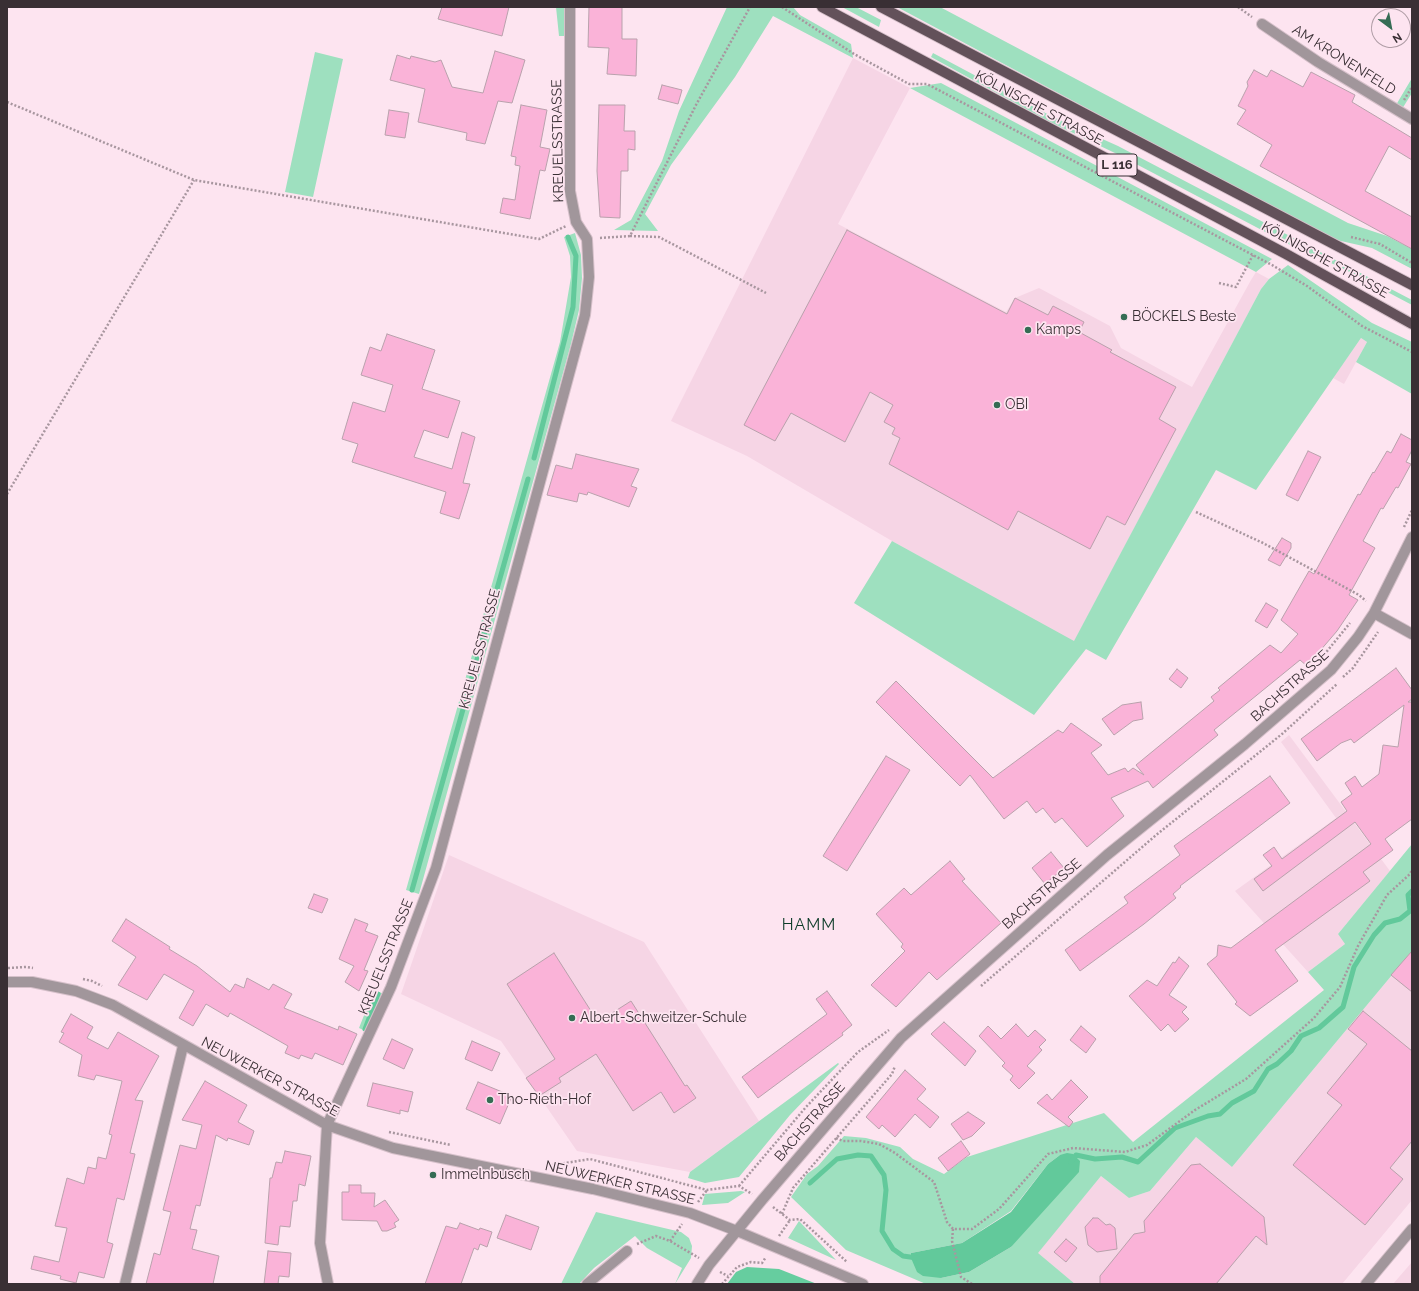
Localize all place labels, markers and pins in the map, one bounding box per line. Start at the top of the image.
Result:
place label: BÖCKELS Beste [1132,309,1236,325]
marker: BÖCKELS Beste [1119,312,1129,322]
place label: Kamps [1036,322,1081,338]
marker: Kamps [1023,325,1033,335]
place label: OBI [1005,397,1028,413]
marker: OBI [992,400,1002,410]
place label: Albert-Schweitzer-Schule [580,1010,747,1026]
marker: Albert-Schweitzer-Schule [567,1013,577,1023]
place label: Tho-Rieth-Hof [498,1092,591,1108]
marker: Tho-Rieth-Hof [485,1095,495,1105]
place label: Immelnbusch [441,1167,530,1183]
marker: Immelnbusch [428,1170,438,1180]

